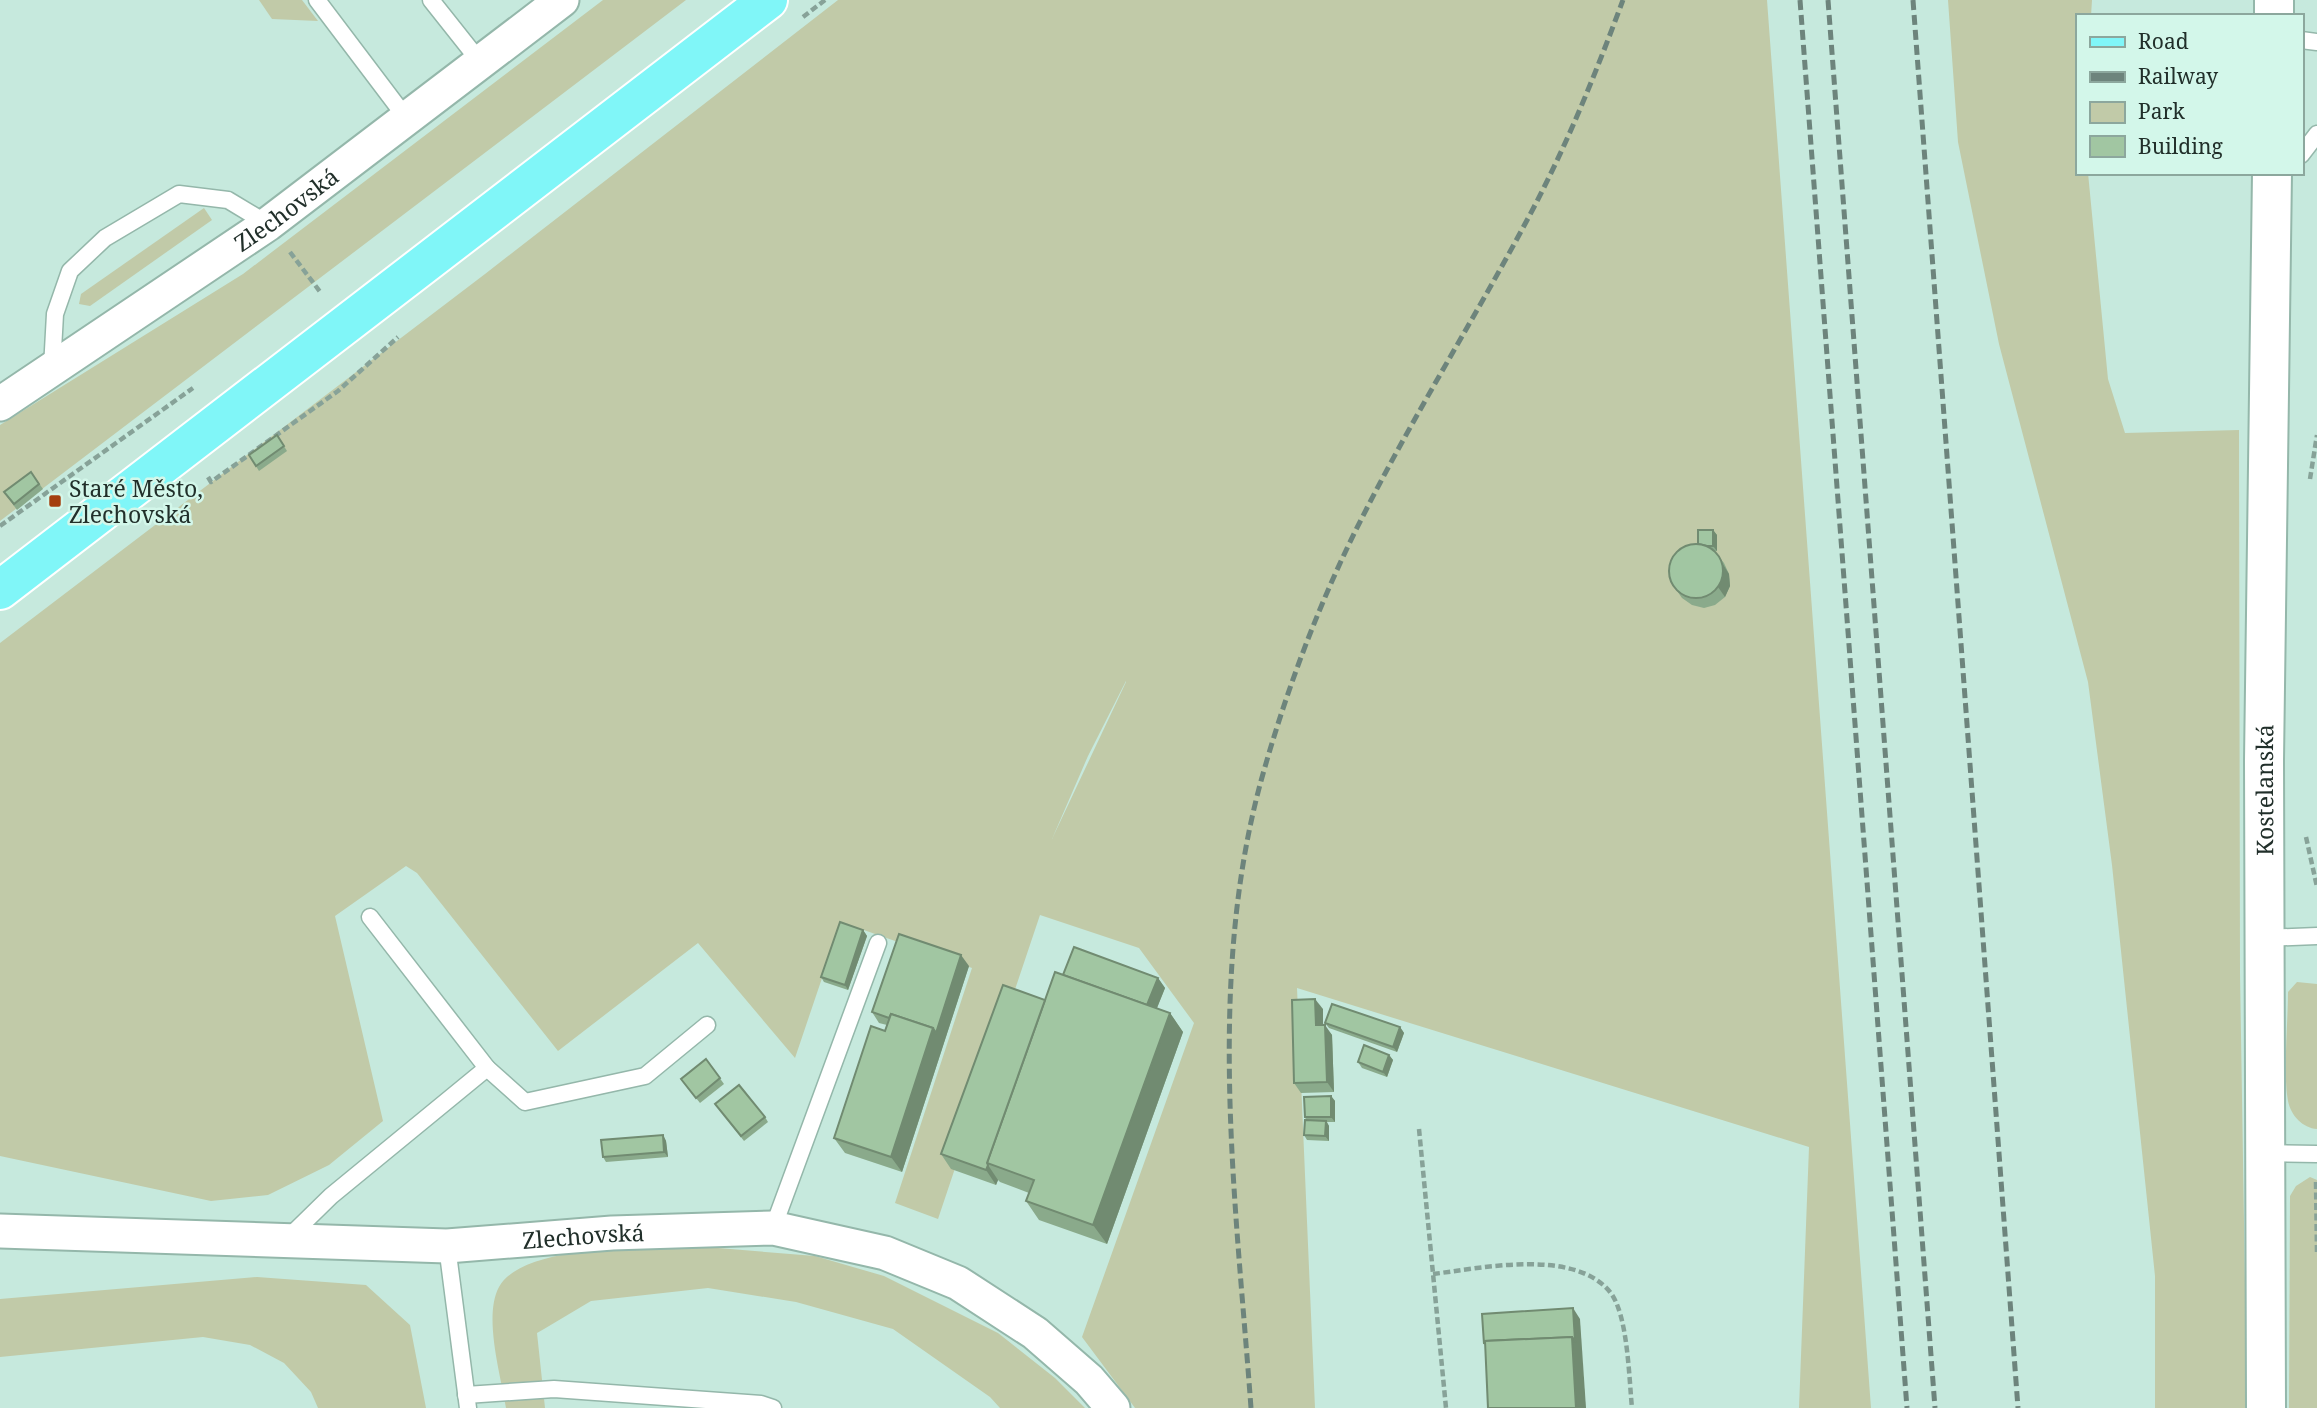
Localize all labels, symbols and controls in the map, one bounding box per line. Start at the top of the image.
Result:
legend [2076,14,2303,175]
text: Road [2138,27,2189,55]
text: Railway [2138,62,2218,90]
text: Park [2138,97,2185,125]
text: Building [2138,132,2223,160]
street label: Zlechovská [227,160,345,258]
place label: Staré Město, Zlechovská [69,472,203,530]
marker: Staré Město, Zlechovská [47,493,63,509]
street label: Kostelanská [2248,724,2280,856]
street label: Zlechovská [521,1216,645,1256]

